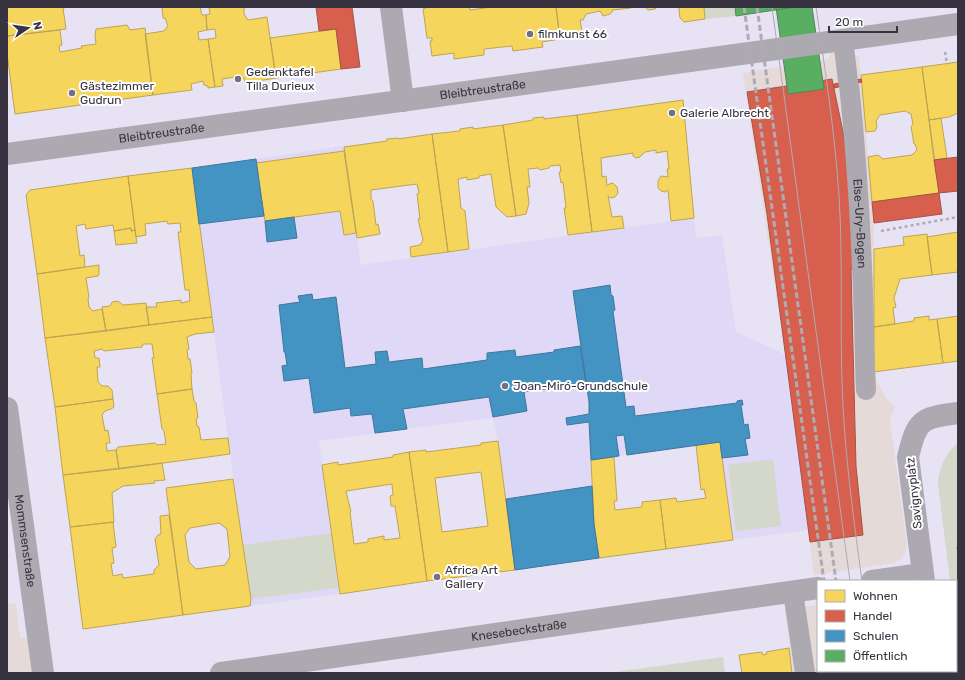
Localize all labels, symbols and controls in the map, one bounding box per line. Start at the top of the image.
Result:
north arrow [8,8,48,48]
scale bar [829,8,897,34]
text: 20 m [835,15,863,29]
text: N [30,21,44,31]
place label: filmkunst 66 [538,27,607,41]
marker: filmkunst 66 [525,29,535,39]
place label: Gedenktafel Tilla Durieux [246,65,315,93]
marker: Gedenktafel Tilla Durieux [233,74,243,84]
street label: Bleibtreustraße [439,77,527,103]
place label: Gästezimmer Gudrun [80,79,154,107]
marker: Gästezimmer Gudrun [67,88,77,98]
place label: Galerie Albrecht [680,106,769,120]
marker: Galerie Albrecht [667,108,677,118]
street label: Bleibtreustraße [118,120,206,146]
street label: Else-Ury-Bogen [850,178,869,269]
place label: Joan-Miró-Grundschule [513,379,648,393]
marker: Joan-Miró-Grundschule [500,381,510,391]
street label: Savignyplatz [903,457,925,529]
street label: Mommsenstraße [12,493,38,588]
place label: Africa Art Gallery [445,563,498,591]
marker: Africa Art Gallery [432,572,442,582]
legend [817,580,957,672]
text: Wohnen [853,589,898,603]
text: Handel [853,609,892,623]
street label: Knesebeckstraße [470,617,568,644]
text: Schulen [853,629,899,643]
text: Öffentlich [853,649,908,663]

